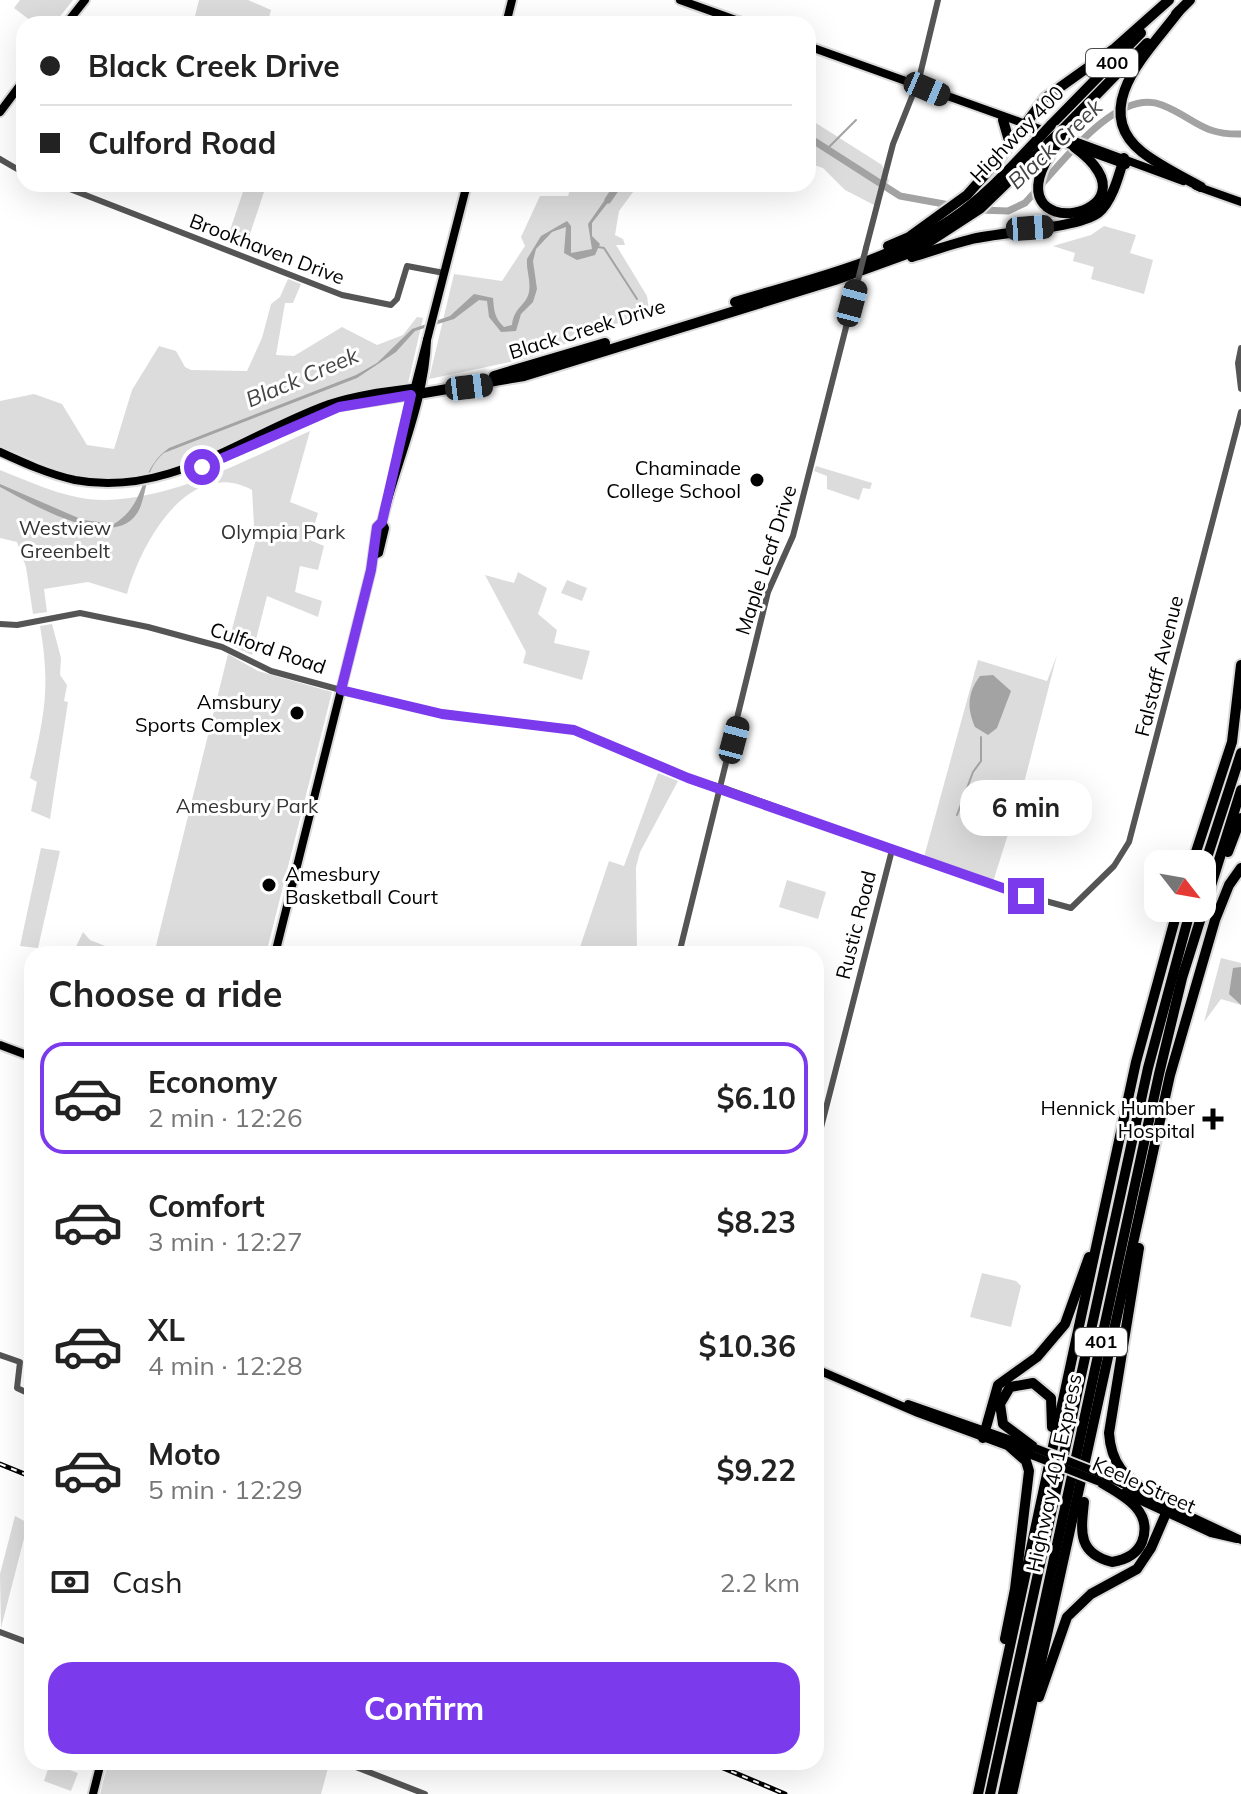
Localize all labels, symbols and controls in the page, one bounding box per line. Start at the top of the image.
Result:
text: Black Creek Drive [88,47,340,85]
road number: 400 [1086,49,1138,77]
car [900,69,954,109]
street label: Highway 400 [964,80,1069,187]
water label: Black Creek [1002,93,1109,195]
text: Culford Road [88,124,276,162]
street label: Brookhaven Drive [186,207,348,290]
car [1005,214,1055,242]
car [834,277,870,329]
street label: Black Creek Drive [506,293,668,364]
water label: Black Creek [242,341,363,413]
car [444,372,494,402]
route start [184,449,220,485]
place label: Chaminade College School [606,455,741,503]
marker: Chaminade College School [748,471,766,489]
street label: Maple Leaf Drive [730,482,802,638]
park label: Westview Greenbelt [19,515,111,563]
park label: Olympia Park [221,519,346,544]
street label: Falstaff Avenue [1129,593,1188,739]
street label: Culford Road [207,616,329,679]
place label: Amsbury Sports Complex [135,689,281,737]
marker: Amsbury Sports Complex [288,704,306,722]
car [716,714,752,766]
callout: 6 min [960,780,1092,836]
text: 6 min [992,791,1060,824]
park label: Amesbury Park [176,793,319,818]
north arrow [1144,850,1216,922]
map controls [1144,850,1216,922]
place label: Amesbury Basketball Court [285,861,438,909]
street label: Rustic Road [830,868,881,982]
marker: Amesbury Basketball Court [260,876,278,894]
route end [1008,878,1044,914]
text: Choose a ride [48,971,282,1016]
icon: car [52,1062,124,1134]
text: Economy [148,1063,277,1101]
text: $6.10 [717,1079,796,1117]
place label: Hennick Humber Hospital [1041,1095,1196,1143]
text: 2 min · 12:26 [148,1101,303,1134]
marker: Hennick Humber Hospital [1202,1108,1224,1130]
icon: car [52,1186,124,1258]
text: Comfort [148,1187,265,1225]
text: $8.23 [717,1203,796,1241]
text: 3 min · 12:27 [148,1225,303,1258]
icon: car [52,1310,124,1382]
text: XL [148,1311,185,1349]
text: $10.36 [699,1327,796,1365]
road number: 401 [1075,1328,1127,1356]
text: 4 min · 12:28 [148,1349,303,1382]
street label: Highway 401 Express [1020,1371,1087,1574]
icon: car [52,1434,124,1506]
text: Moto [148,1435,221,1473]
text: $9.22 [717,1451,796,1489]
street label: Keele Street [1089,1451,1200,1518]
text: 5 min · 12:29 [148,1473,303,1506]
icon: cash [48,1560,92,1604]
text: Cash [112,1563,183,1601]
text: 2.2 km [720,1566,800,1599]
button: Confirm [48,1662,800,1754]

